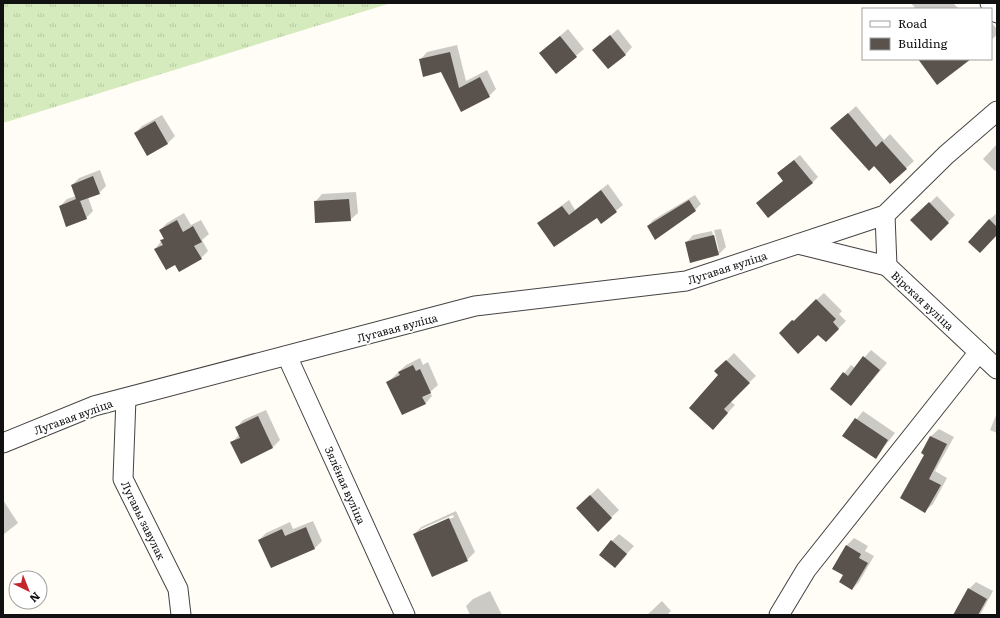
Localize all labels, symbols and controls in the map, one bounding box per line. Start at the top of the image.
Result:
legend [862,8,992,60]
text: Road [898,14,928,32]
text: Building [898,34,948,52]
street label: Лугавая вуліца [685,247,769,287]
street label: Вірская вуліца [888,267,958,333]
street label: Лугавая вуліца [355,309,439,345]
street label: Лугавая вуліца [31,394,115,438]
street label: Зялёная вуліца [322,444,370,526]
street label: Лугавы завулак [118,478,170,563]
north arrow [8,570,48,610]
text: N [27,589,44,607]

